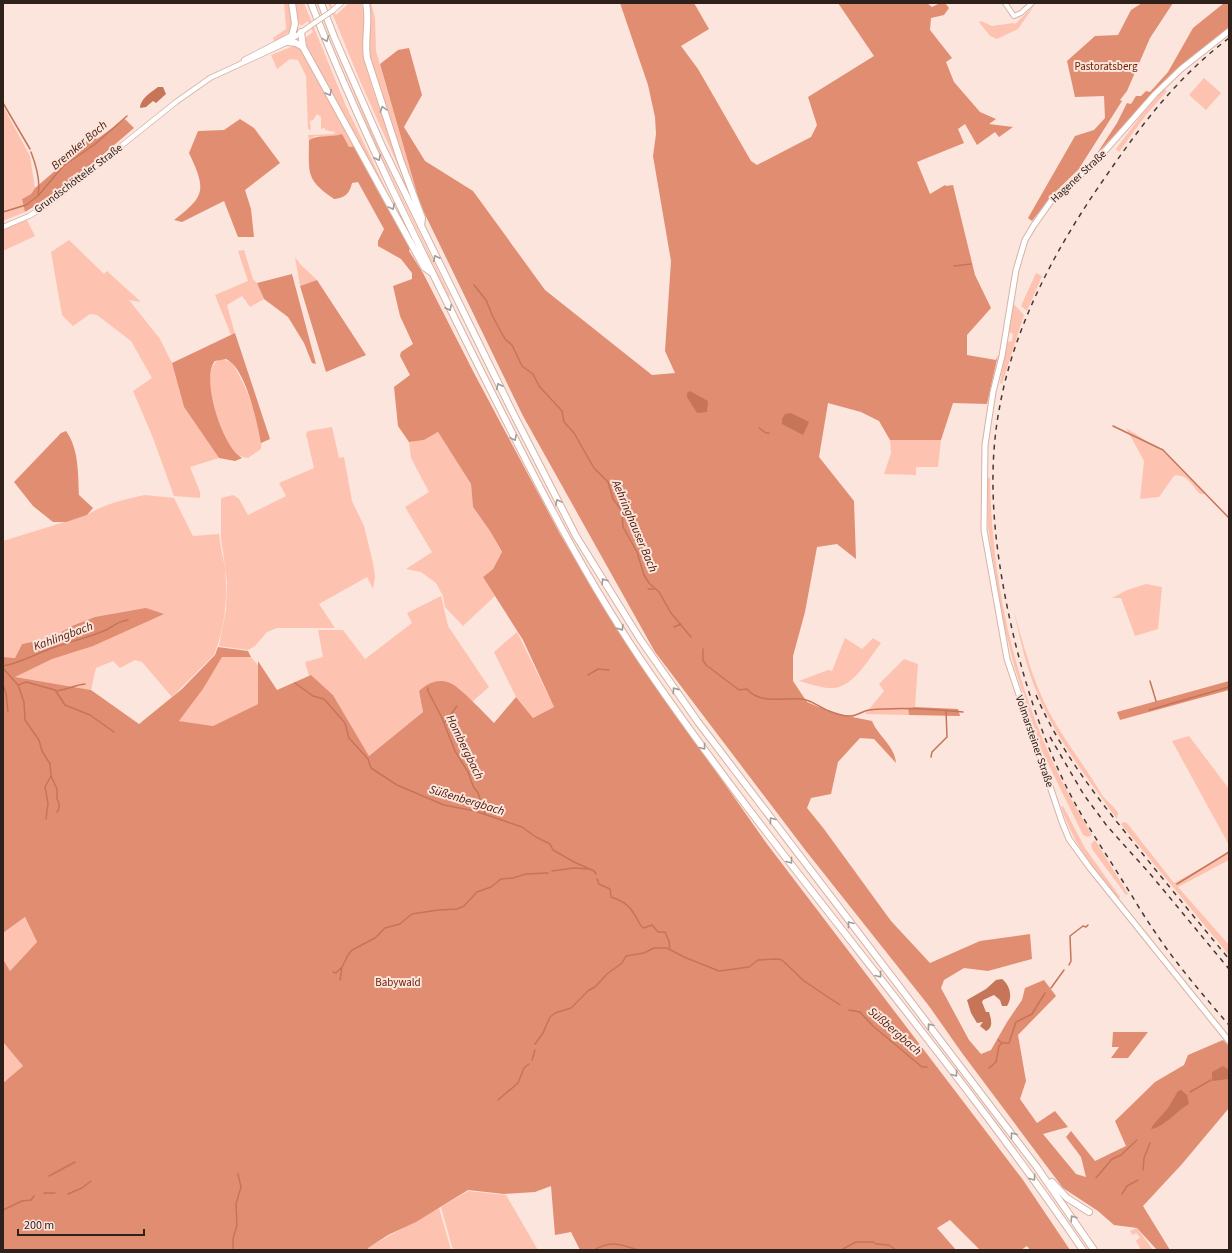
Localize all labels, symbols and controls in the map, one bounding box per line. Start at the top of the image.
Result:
one-way arrow [321,36,329,43]
park label: Pastoratsberg [1074,59,1138,74]
one-way arrow [325,89,332,96]
one-way arrow [379,105,388,112]
water label: Bremker Bach [48,117,111,174]
street label: Grundschötteler Straße [31,140,126,217]
street label: Hagener Straße [1047,146,1110,206]
one-way arrow [373,154,380,162]
one-way arrow [387,203,394,211]
one-way arrow [433,254,441,262]
one-way arrow [445,304,452,311]
one-way arrow [496,383,504,390]
one-way arrow [509,434,517,441]
water label: Aehringhauser Bach [607,477,662,575]
one-way arrow [555,498,563,506]
one-way arrow [601,578,609,585]
water label: Kahlingbach [31,618,95,655]
one-way arrow [616,624,624,631]
one-way arrow [672,687,680,694]
street label: Volmarsteiner Straße [1012,693,1058,790]
water label: Hombergbach [442,712,488,782]
one-way arrow [699,742,706,749]
water label: Süßenbergbach [427,781,507,820]
one-way arrow [770,817,777,824]
one-way arrow [786,857,793,864]
one-way arrow [848,921,855,928]
one-way arrow [874,971,881,978]
park label: Babywald [375,975,421,990]
water label: Süßbergbach [864,1003,925,1059]
one-way arrow [928,1024,935,1031]
one-way arrow [950,1070,957,1077]
one-way arrow [1011,1132,1018,1139]
one-way arrow [1028,1174,1035,1181]
scale bar [18,1211,144,1237]
one-way arrow [1070,1215,1077,1222]
text: 200 m [24,1217,54,1234]

